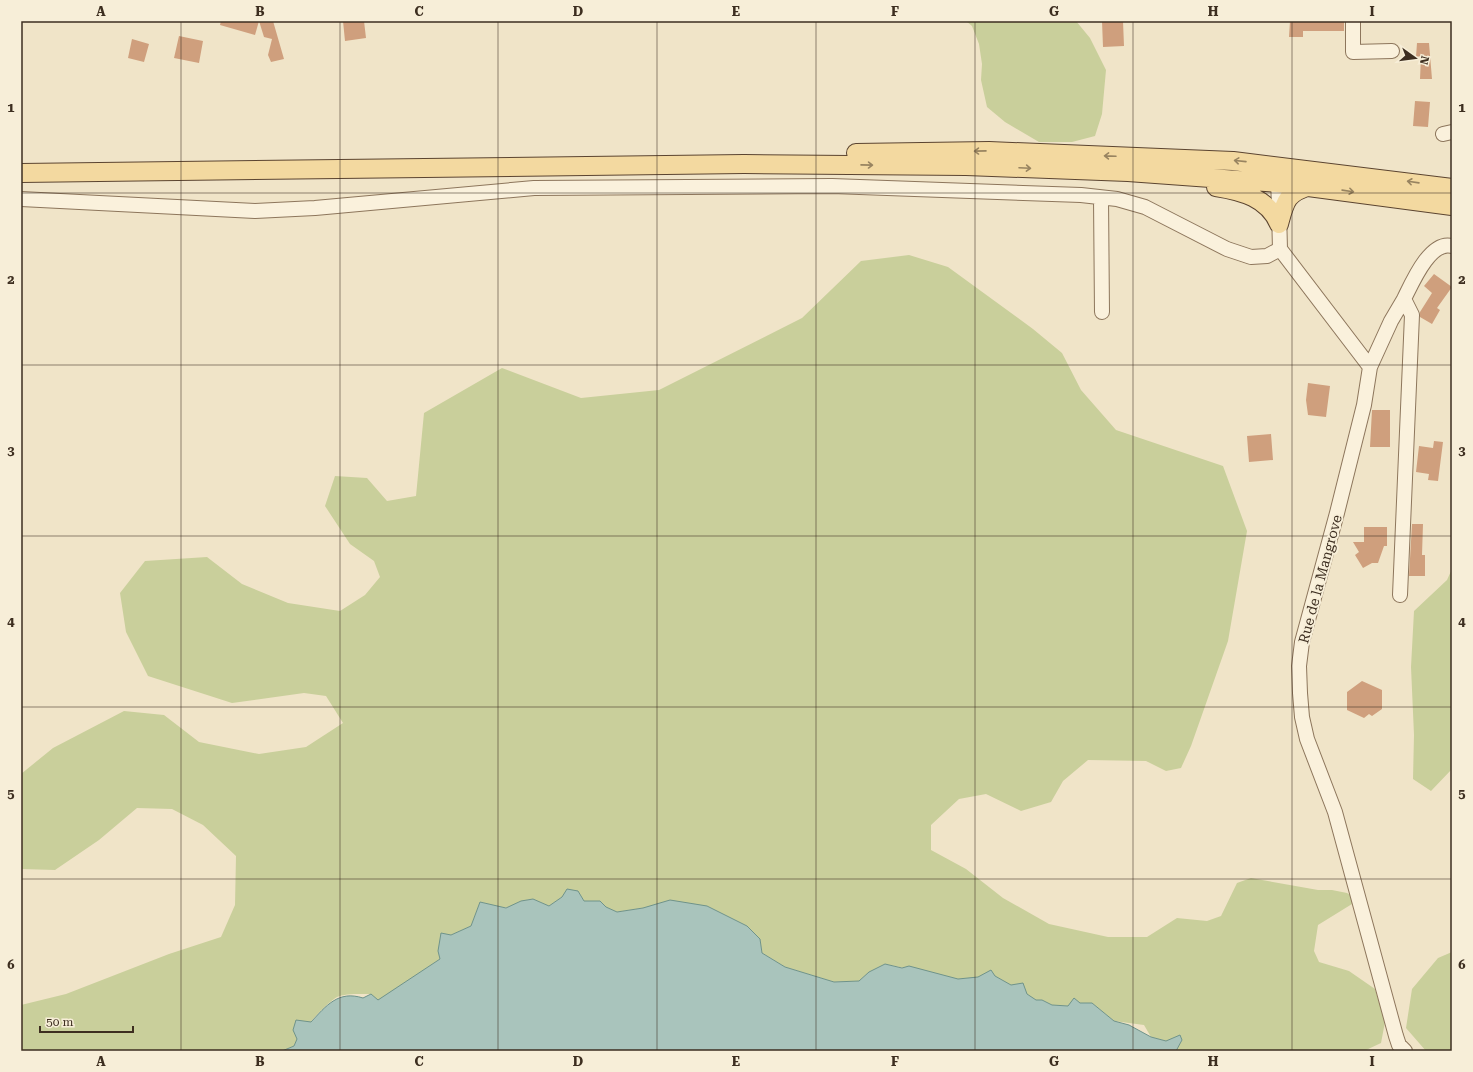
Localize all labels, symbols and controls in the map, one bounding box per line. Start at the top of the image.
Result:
text: A [96,4,106,19]
text: B [255,4,265,19]
text: C [414,4,424,19]
text: D [573,4,583,19]
text: E [732,4,740,19]
text: F [891,4,899,19]
text: G [1049,4,1059,19]
text: H [1208,4,1219,19]
text: I [1369,4,1375,19]
north arrow [1395,38,1435,78]
text: N [1417,55,1432,66]
text: 1 [7,100,15,115]
text: 1 [1458,100,1466,115]
one-way arrow [974,147,987,155]
one-way arrow [1104,152,1117,160]
one-way arrow [1234,158,1247,165]
one-way arrow [860,161,873,169]
one-way arrow [1018,165,1031,172]
one-way arrow [1407,178,1420,186]
one-way arrow [1341,188,1354,195]
text: 2 [7,272,15,287]
text: 2 [1458,272,1466,287]
text: 3 [7,443,15,458]
text: 3 [1458,443,1466,458]
street label: Rue de la Mangrove [1295,513,1345,645]
text: 4 [7,614,15,629]
text: 4 [1458,614,1466,629]
text: 5 [7,786,15,801]
text: 5 [1458,786,1466,801]
text: 6 [7,957,15,972]
text: 6 [1458,957,1466,972]
scale bar [40,1008,133,1034]
text: 50 m [46,1015,73,1029]
text: A [96,1054,106,1069]
text: B [255,1054,265,1069]
text: C [414,1054,424,1069]
text: D [573,1054,583,1069]
text: E [732,1054,740,1069]
text: F [891,1054,899,1069]
text: G [1049,1054,1059,1069]
text: H [1208,1054,1219,1069]
text: I [1369,1054,1375,1069]

